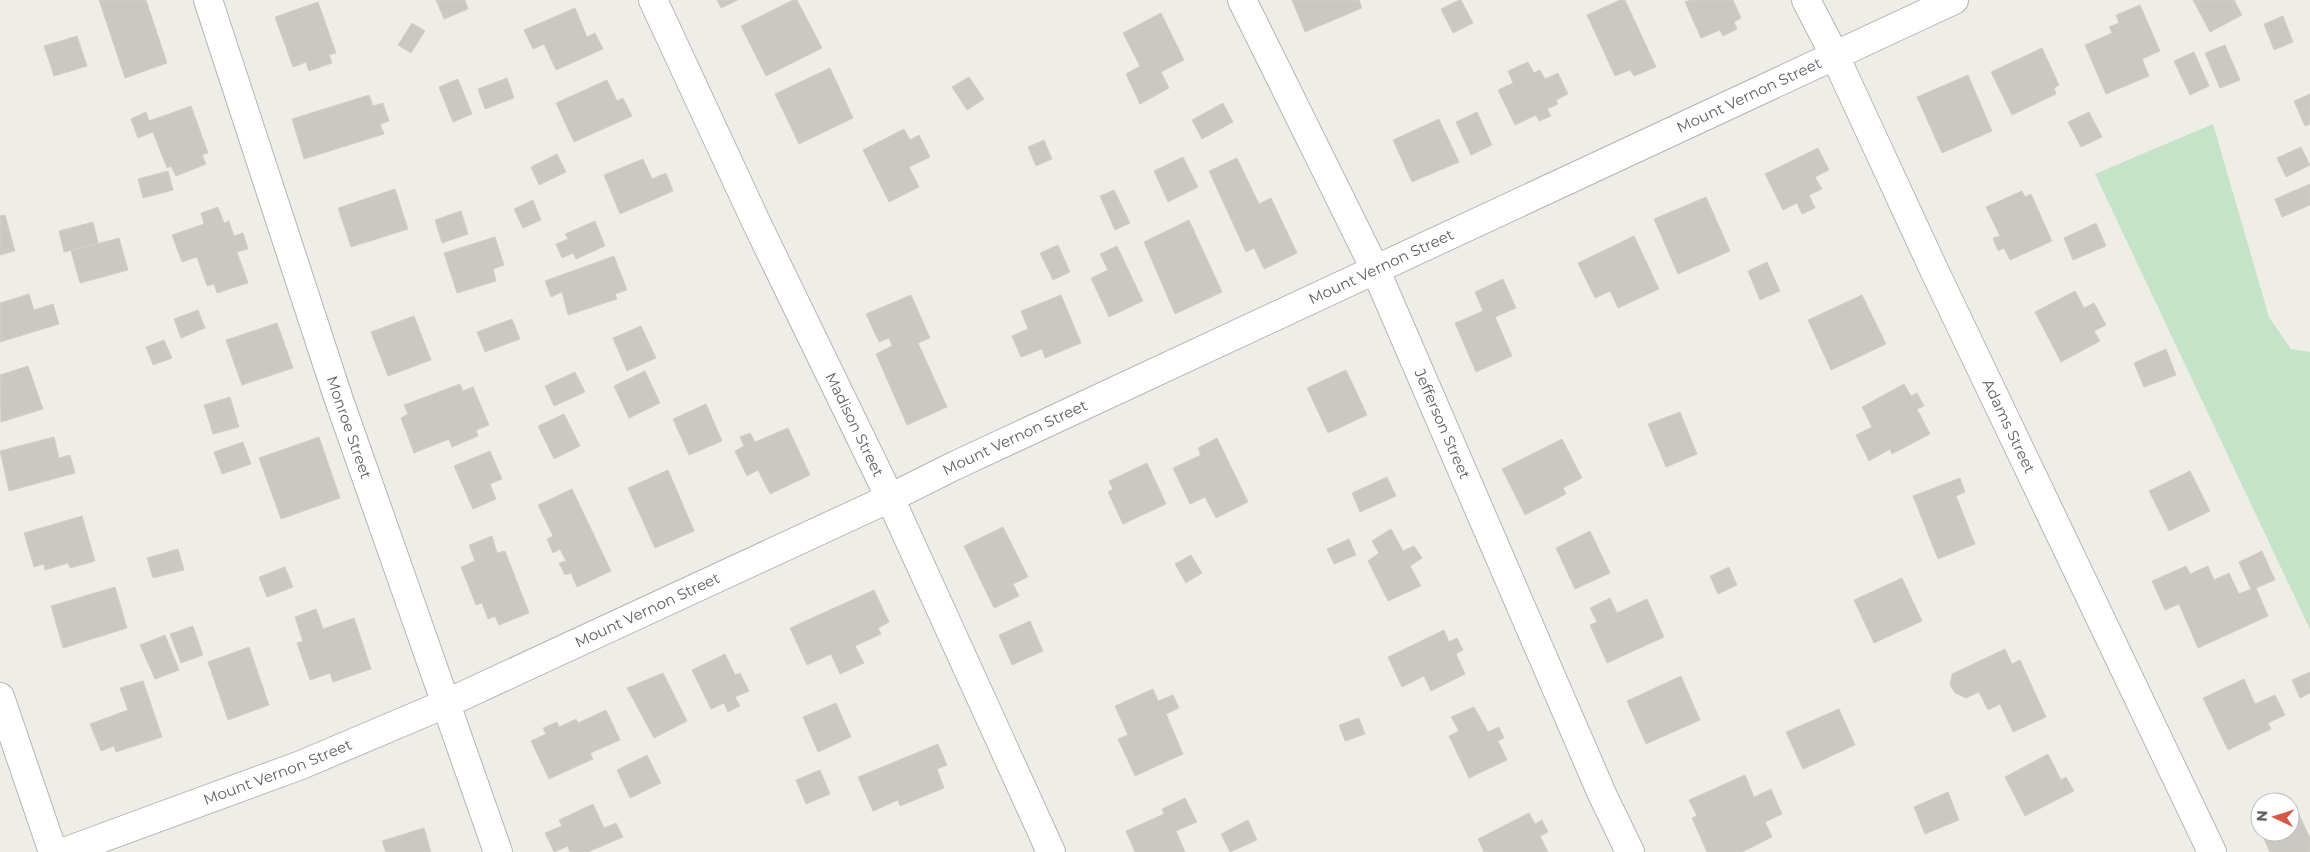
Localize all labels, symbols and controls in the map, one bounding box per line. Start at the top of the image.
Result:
street label: Mount Vernon Street [1673,53,1824,137]
street label: Mount Vernon Street [1305,225,1456,308]
street label: Jefferson Street [1410,365,1475,482]
street label: Madison Street [821,369,888,480]
street label: Monroe Street [323,373,376,481]
street label: Adams Street [1978,376,2040,476]
street label: Mount Vernon Street [939,395,1090,479]
street label: Mount Vernon Street [572,568,723,652]
street label: Mount Vernon Street [201,735,355,809]
north arrow [2250,792,2300,842]
text: N [2253,810,2271,822]

